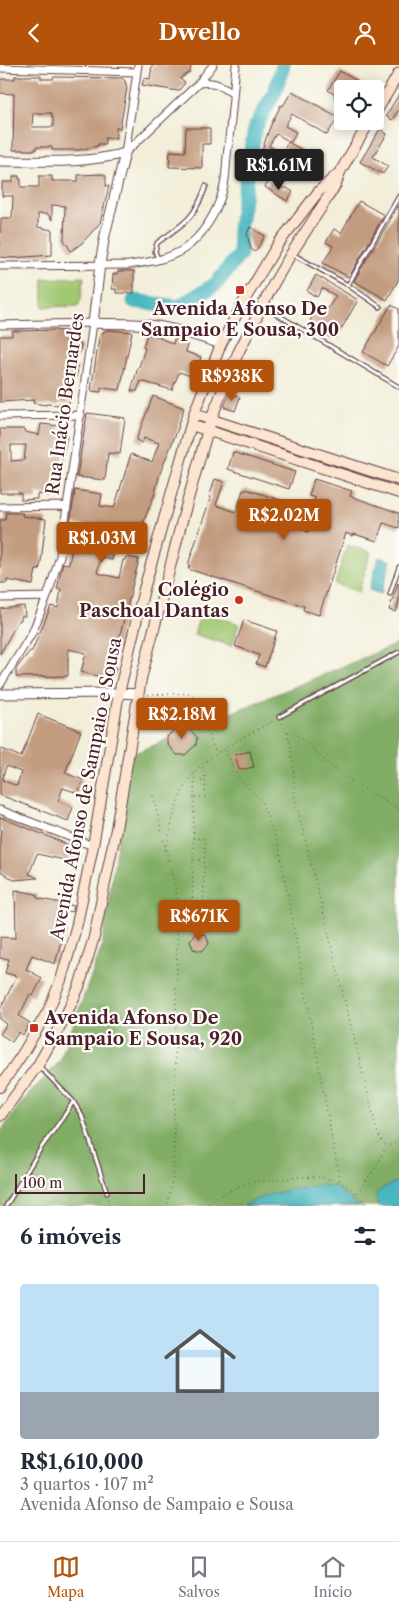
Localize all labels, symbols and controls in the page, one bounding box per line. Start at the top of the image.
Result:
icon: back [20,19,48,47]
text: Dwello [158,19,241,46]
icon: person [351,19,379,47]
map controls [334,80,384,130]
button: locate [334,80,384,130]
pin: R$1.61M [233,149,325,191]
text: R$1.61M [246,155,312,175]
marker: Avenida Afonso De Sampaio E Sousa, 300 [234,284,246,296]
place label: Avenida Afonso De Sampaio E Sousa, 300 [141,298,339,341]
street label: Rua Inácio Bernardes [41,311,89,497]
pin: R$938K [191,359,273,402]
text: R$938K [201,366,263,386]
pin: R$2.02M [238,499,330,541]
text: R$2.02M [248,505,320,525]
pin: R$1.03M [56,521,148,564]
text: R$1.03M [68,528,136,548]
place label: Colégio Paschoal Dantas [79,579,229,622]
marker: Colégio Paschoal Dantas [233,594,245,606]
street label: Avenida Afonso de Sampaio e Sousa [46,635,126,943]
pin: R$2.18M [136,697,228,740]
text: R$2.18M [147,704,217,724]
pin: R$671K [158,899,240,942]
text: R$671K [170,906,228,926]
place label: Avenida Afonso De Sampaio E Sousa, 920 [43,1007,242,1050]
marker: Avenida Afonso De Sampaio E Sousa, 920 [28,1022,40,1034]
scale bar [15,1171,145,1194]
text: 100 m [22,1174,62,1192]
icon: filters [351,1222,379,1250]
text: 6 imóveis [20,1224,121,1249]
icon: home [155,1316,245,1406]
text: R$1,610,000 [20,1449,144,1474]
text: 3 quartos · 107 m² [20,1474,154,1494]
text: Avenida Afonso de Sampaio e Sousa [20,1494,294,1514]
tab: Mapa [47,1553,84,1601]
tab: Salvos [178,1553,220,1601]
tab: Início [314,1553,352,1601]

